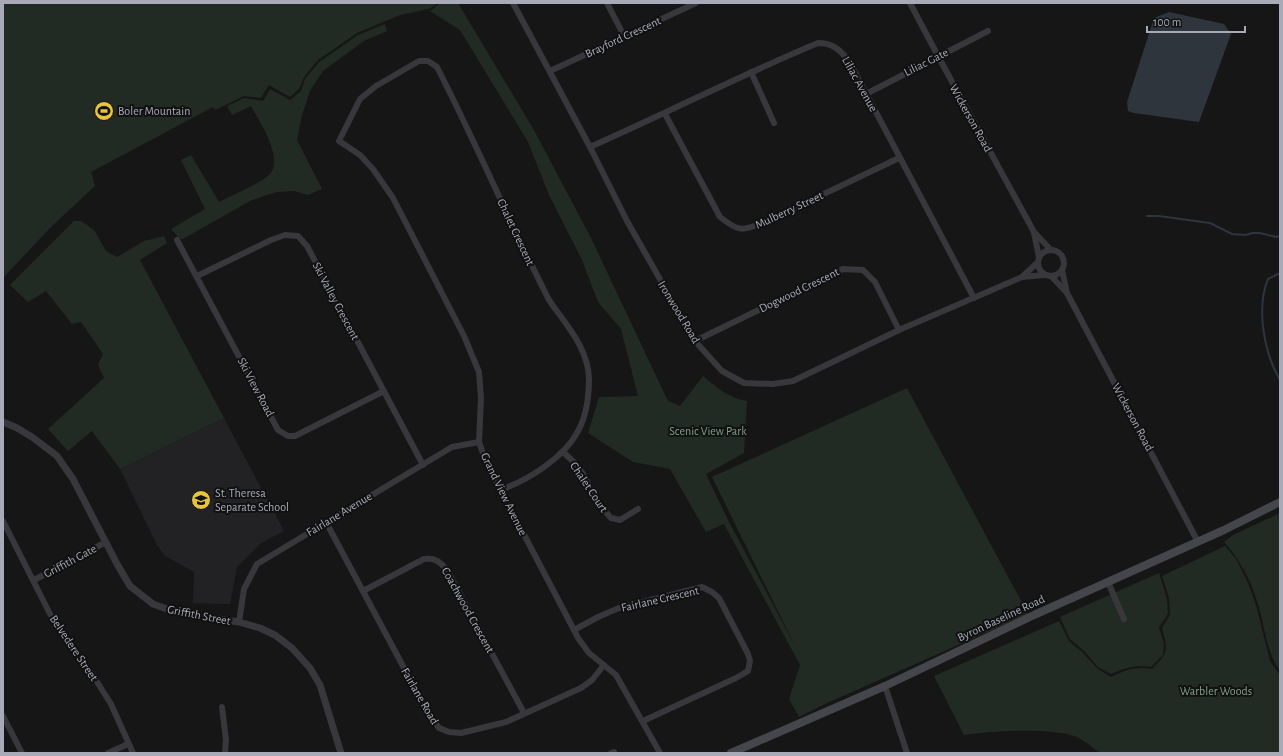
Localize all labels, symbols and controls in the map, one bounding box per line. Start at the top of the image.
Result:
scale bar [1147,8,1245,34]
street label: Brayford Crescent [583,14,663,61]
text: 100 m [1153,16,1181,28]
street label: Liliac Gate [902,46,950,78]
street label: Liliac Avenue [840,54,880,114]
street label: Wickerson Road [948,82,994,154]
sports icon: Boler Mountain [93,100,115,122]
place label: Boler Mountain [118,105,190,117]
street label: Mulberry Street [753,189,825,232]
street label: Chalet Crescent [495,197,537,267]
street label: Ski Valley Crescent [310,260,362,342]
street label: Dogwood Crescent [757,265,841,315]
street label: Ironwood Road [656,279,702,345]
street label: Ski View Road [235,355,277,419]
street label: Wickerson Road [1110,381,1156,453]
park label: Scenic View Park [669,425,747,437]
street label: Grand View Avenue [479,451,529,537]
street label: Chalet Court [568,460,610,515]
place label: St. Theresa Separate School [215,487,289,513]
school or university icon: St. Theresa Separate School [190,489,212,511]
street label: Fairlane Avenue [304,490,374,538]
street label: Griffith Gate [42,542,98,580]
street label: Coachwood Crescent [439,565,497,655]
street label: Fairlane Crescent [620,584,700,614]
street label: Byron Baseline Road [956,593,1047,644]
street label: Griffith Street [166,603,232,627]
street label: Belvedere Street [48,613,100,683]
street label: Fairlane Road [399,666,441,726]
park label: Warbler Woods [1180,685,1252,697]

